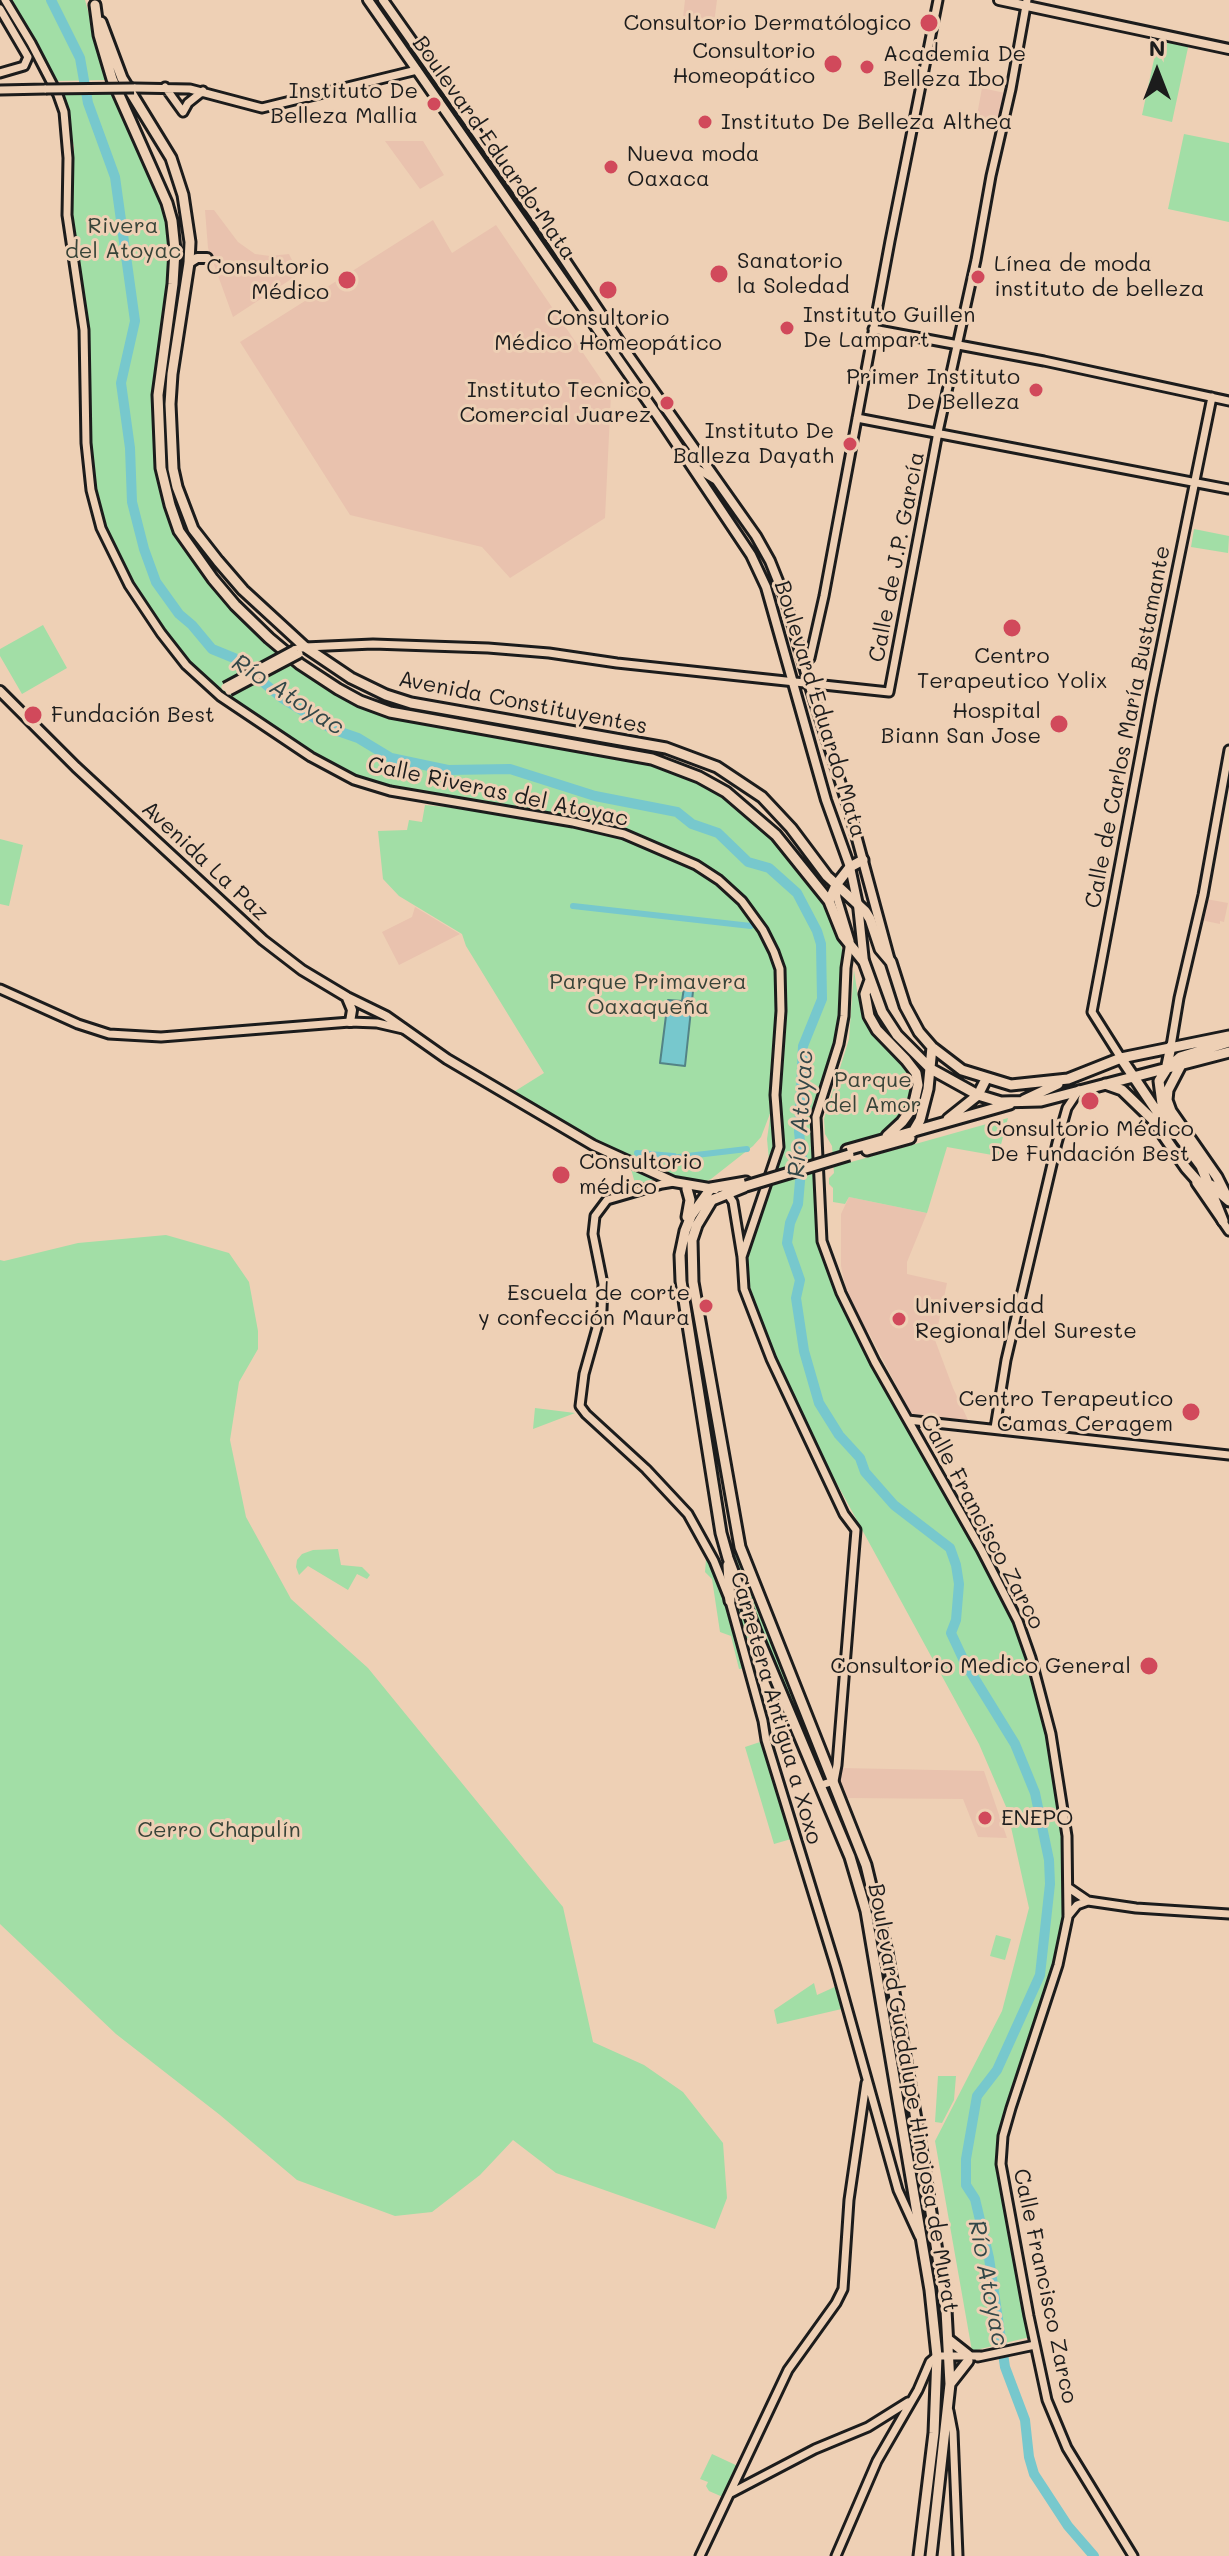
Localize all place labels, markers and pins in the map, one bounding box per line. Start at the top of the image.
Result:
place label: Consultorio Dermatólogico [623,10,911,36]
marker: Consultorio Dermatólogico [918,12,940,34]
place label: Consultorio Homeopático [672,38,815,90]
place label: Academia De Belleza Ibo [883,41,1026,92]
marker: Consultorio Homeopático [822,53,844,75]
marker: Academia De Belleza Ibo [858,58,876,76]
place label: Instituto De Belleza Mallia [270,78,418,130]
marker: Instituto De Belleza Mallia [425,95,443,113]
place label: Instituto De Belleza Althea [721,109,1012,135]
marker: Instituto De Belleza Althea [696,113,714,131]
place label: Nueva moda Oaxaca [627,141,760,192]
marker: Nueva moda Oaxaca [602,158,620,176]
place label: Sanatorio la Soledad [737,248,849,300]
place label: Línea de moda instituto de belleza [994,251,1204,302]
place label: Consultorio Médico [206,254,329,306]
marker: Sanatorio la Soledad [708,263,730,285]
marker: Línea de moda instituto de belleza [969,268,987,286]
marker: Consultorio Médico [336,269,358,291]
marker: Consultorio Médico Homeopático [597,279,619,301]
place label: Instituto Guillen De Lampart [803,302,975,354]
place label: Consultorio Médico Homeopático [494,305,722,356]
marker: Instituto Guillen De Lampart [778,319,796,337]
place label: Primer Instituto De Belleza [846,364,1020,416]
place label: Instituto Tecnico Comercial Juarez [459,377,651,428]
marker: Primer Instituto De Belleza [1027,381,1045,399]
marker: Instituto Tecnico Comercial Juarez [658,394,676,412]
place label: Instituto De Balleza Dayath [673,418,834,470]
marker: Instituto De Balleza Dayath [841,435,859,453]
marker: Centro Terapeutico Yolix [1001,617,1023,639]
place label: Centro Terapeutico Yolix [917,643,1107,694]
place label: Hospital Biann San Jose [881,698,1041,750]
place label: Fundación Best [51,702,215,728]
marker: Fundación Best [22,704,44,726]
marker: Hospital Biann San Jose [1048,713,1070,735]
marker: Consultorio Médico De Fundación Best [1079,1090,1101,1112]
place label: Consultorio Médico De Fundación Best [986,1116,1194,1168]
place label: Consultorio médico [579,1149,702,1200]
marker: Consultorio médico [550,1164,572,1186]
place label: Escuela de corte y confección Maura [478,1280,690,1332]
place label: Universidad Regional del Sureste [915,1293,1137,1344]
marker: Escuela de corte y confección Maura [697,1297,715,1315]
marker: Universidad Regional del Sureste [890,1310,908,1328]
place label: Centro Terapeutico Camas Ceragem [958,1386,1173,1438]
marker: Centro Terapeutico Camas Ceragem [1180,1401,1202,1423]
place label: Consultorio Medico General [830,1653,1131,1679]
marker: Consultorio Medico General [1138,1655,1160,1677]
place label: ENEPO [1001,1805,1073,1831]
marker: ENEPO [976,1809,994,1827]

